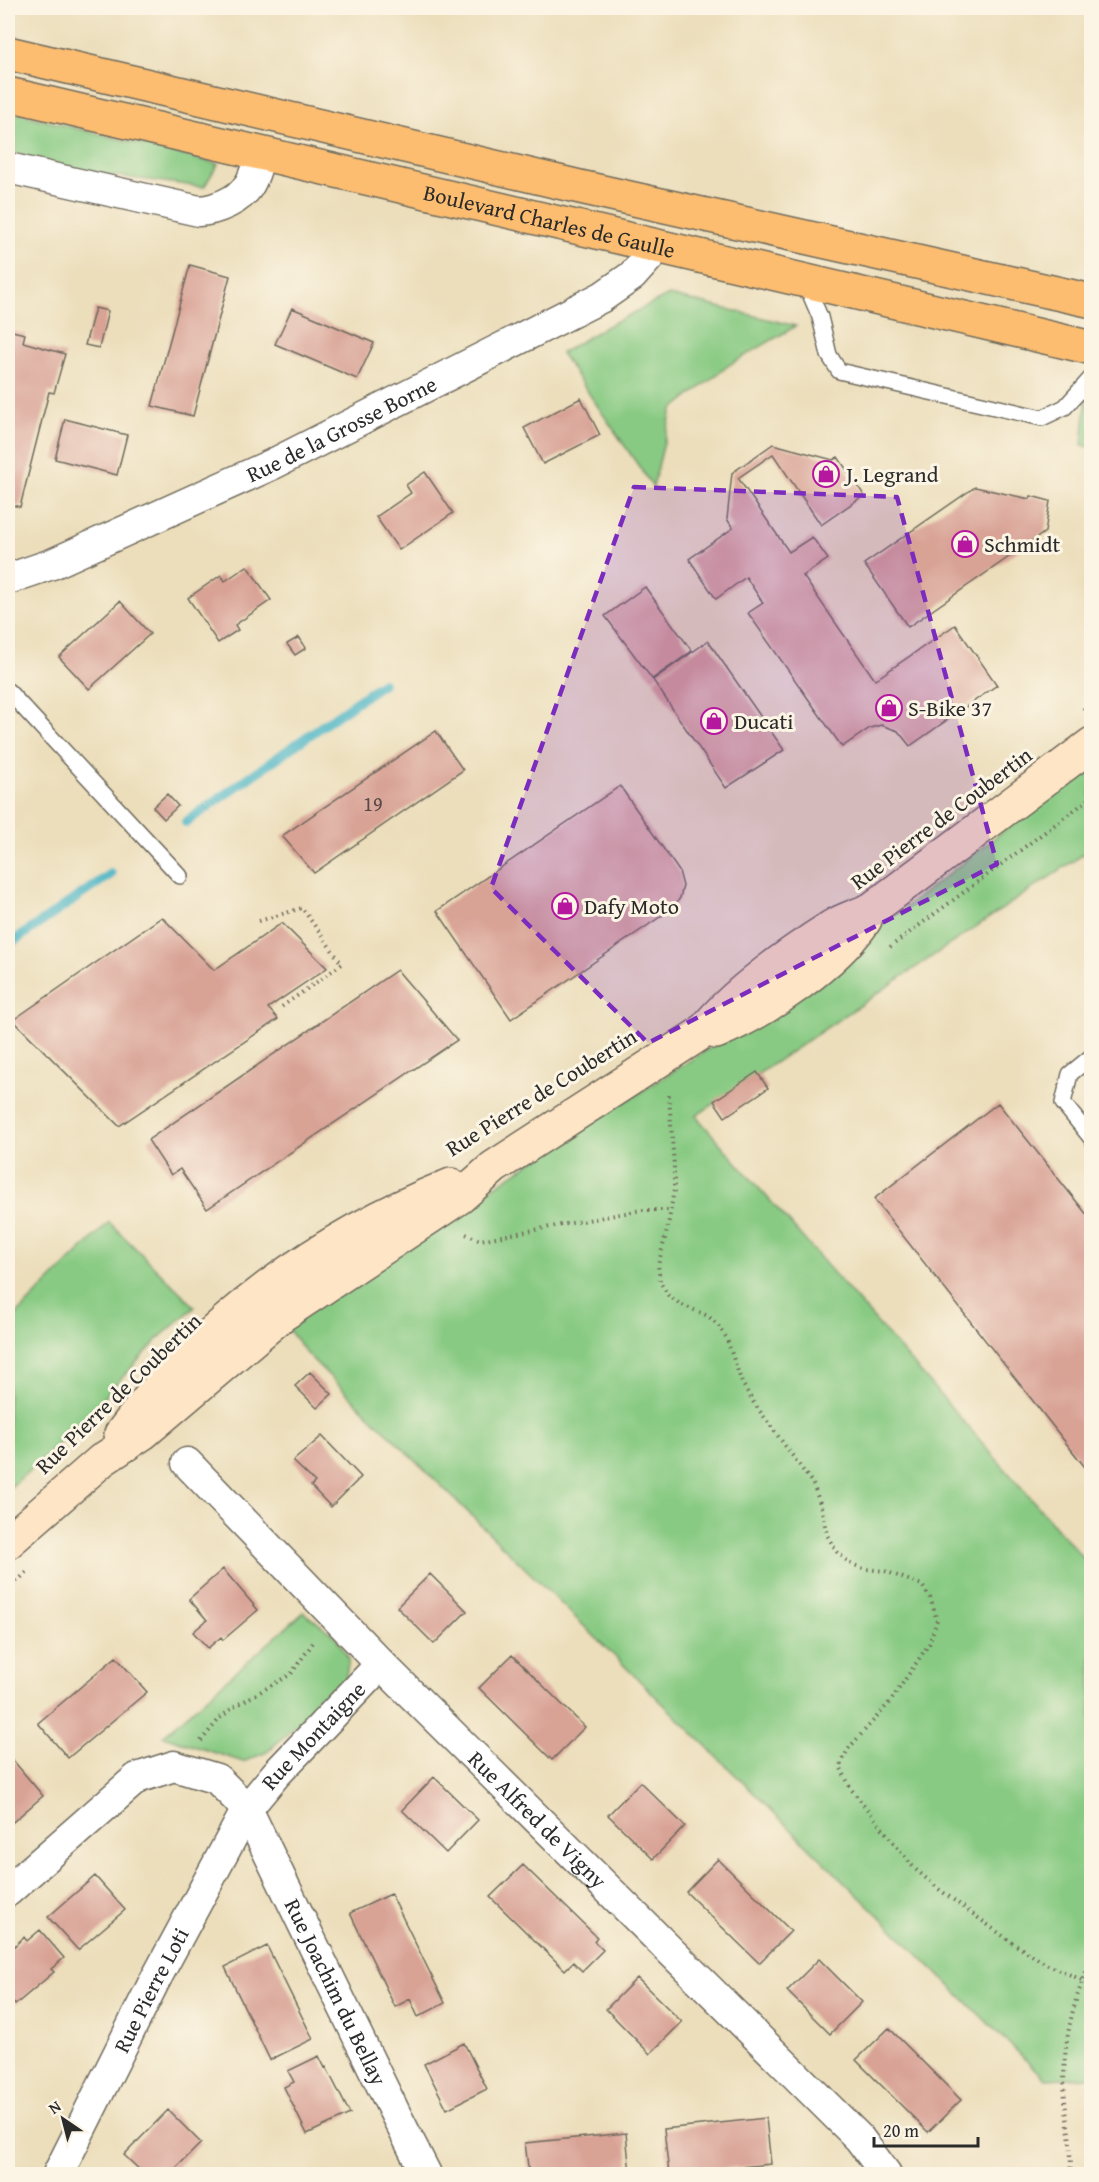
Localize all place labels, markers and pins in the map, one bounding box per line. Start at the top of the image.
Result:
place label: J. Legrand [843,458,939,490]
shop icon: J. Legrand [811,459,841,489]
place label: Schmidt [984,528,1060,560]
shop icon: Schmidt [950,529,980,559]
place label: S-Bike 37 [908,692,992,724]
shop icon: S-Bike 37 [874,693,904,723]
place label: Ducati [734,705,793,737]
shop icon: Ducati [699,706,729,736]
place label: Dafy Moto [584,890,679,922]
shop icon: Dafy Moto [550,891,580,921]

